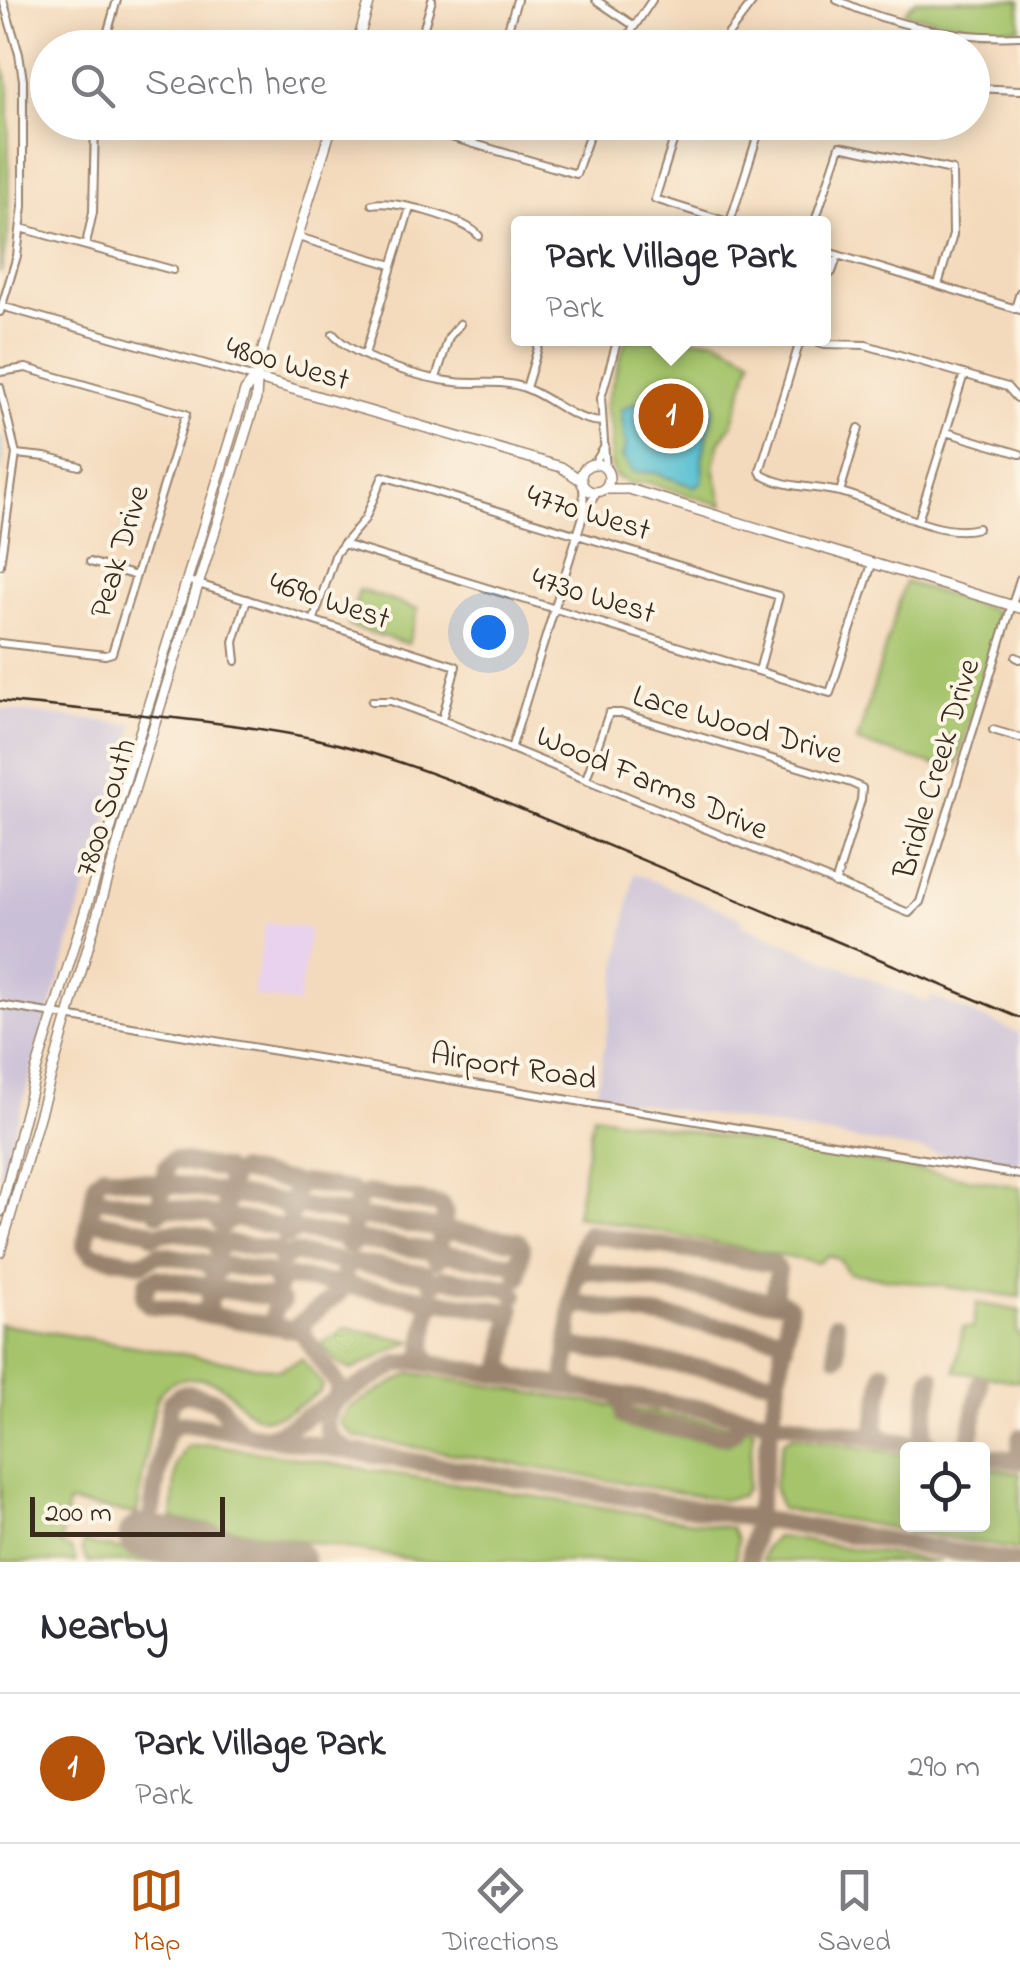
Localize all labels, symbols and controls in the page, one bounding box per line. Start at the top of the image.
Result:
search box [30,30,990,140]
text: Search here [145,57,327,113]
icon: search [65,58,120,113]
popup [511,216,831,346]
text: Park Village Park [546,230,796,286]
text: Park [546,286,604,333]
street label: 4800 West [220,325,355,406]
pin: 1 [638,378,704,454]
street label: 4770 West [520,473,656,556]
street label: Peak Drive [79,479,164,624]
street label: 4730 West [525,556,661,639]
street label: 4690 West [262,561,396,644]
your location [463,607,514,658]
street label: Bridle Creek Drive [882,653,994,886]
street label: Lace Wood Drive [626,674,848,779]
street label: Wood Farms Drive [528,714,776,855]
street label: 7800 South [64,733,151,883]
street label: Airport Road [427,1032,600,1105]
map controls [900,1442,990,1532]
button: locate [900,1442,990,1532]
scale bar [30,1492,225,1536]
text: 200 m [45,1494,112,1535]
text: Nearby [40,1597,168,1658]
text: Park Village Park [135,1717,385,1773]
text: 1 [67,1745,78,1792]
text: 290 m [908,1745,980,1792]
text: Park [135,1773,193,1820]
tab: Map [129,1863,184,1964]
tab: Directions [443,1863,559,1964]
tab: Saved [818,1863,891,1964]

